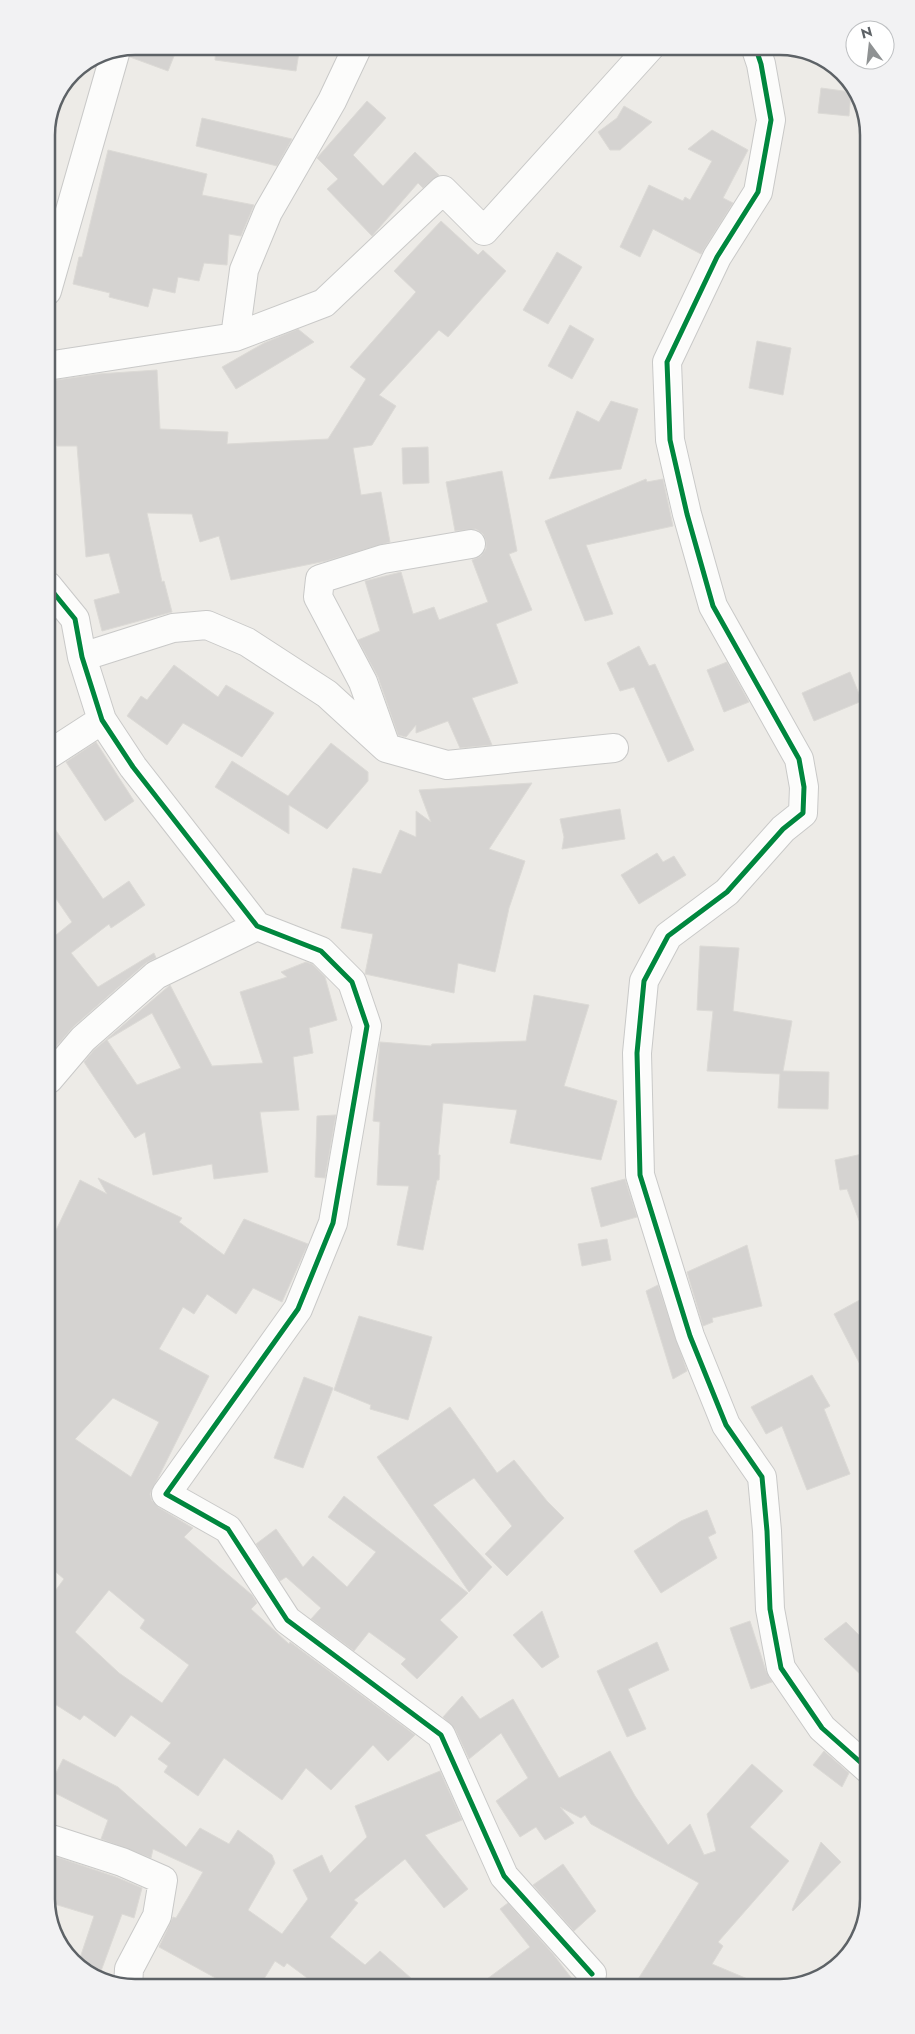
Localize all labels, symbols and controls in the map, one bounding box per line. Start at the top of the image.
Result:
north arrow [845,20,895,70]
text: N [859,21,875,44]

